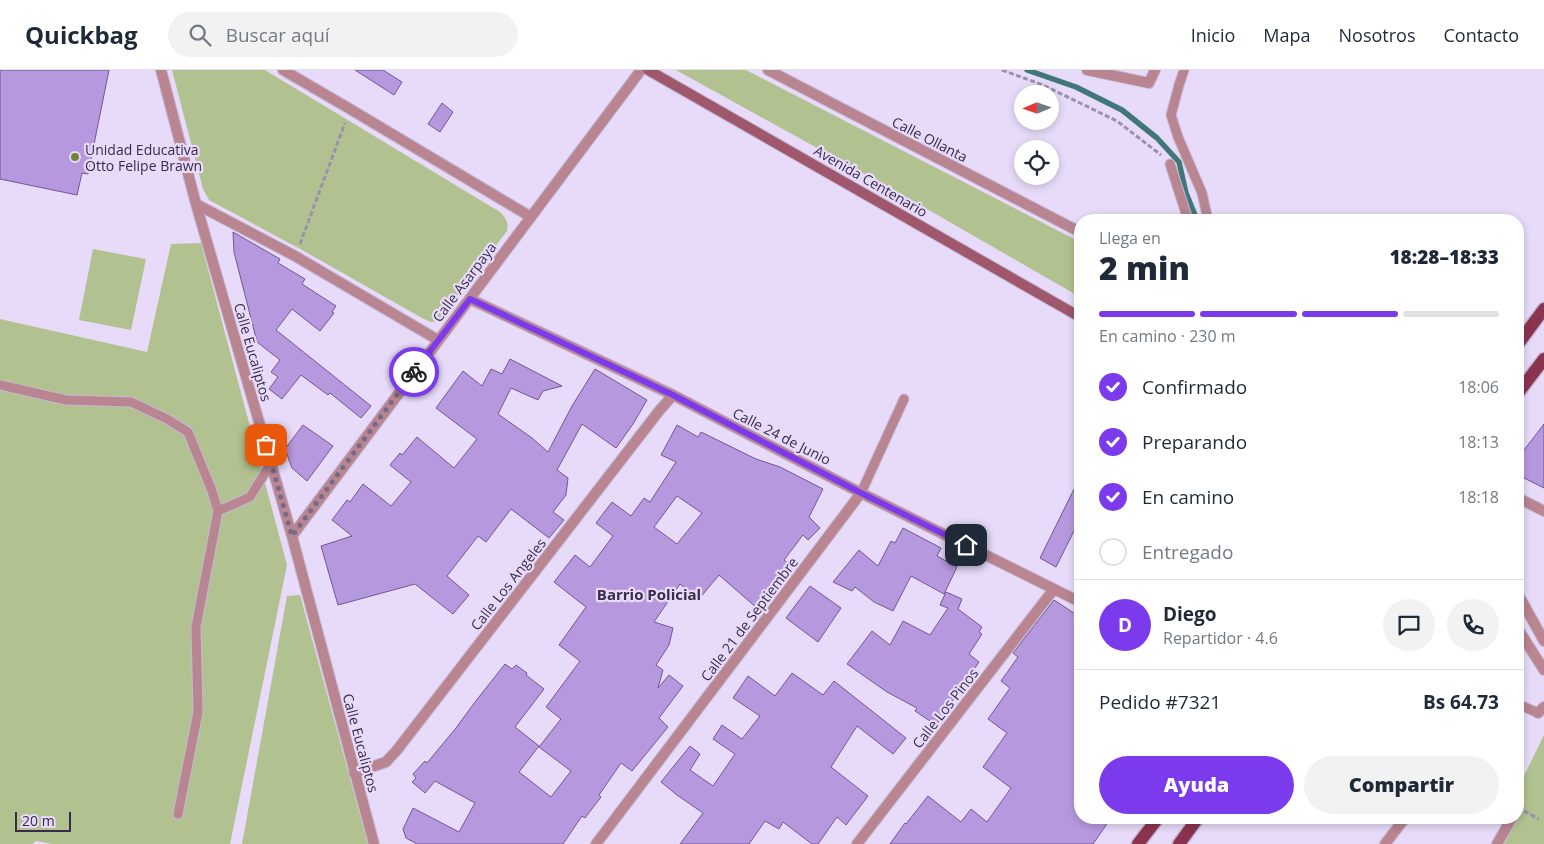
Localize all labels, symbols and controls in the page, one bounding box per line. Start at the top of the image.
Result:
search box [168,12,518,57]
text: Quickbag [25,18,138,51]
icon: search [186,21,214,49]
text: Buscar aquí [226,22,330,48]
text: Inicio [1191,23,1235,47]
text: Mapa [1263,23,1311,47]
text: Nosotros [1339,23,1416,47]
text: Contacto [1444,23,1519,47]
north arrow [1014,85,1059,130]
map controls [1014,85,1059,185]
street label: Calle Ollanta [889,112,971,166]
place label: Unidad Educativa Otto Felipe Brawn [85,140,202,175]
button: locate [1014,140,1059,185]
street label: Avenida Centenario [811,141,931,221]
marker: Unidad Educativa Otto Felipe Brawn [69,151,81,163]
text: Llega en [1099,227,1161,249]
street label: Calle Asarpaya [428,238,500,326]
text: 18:28–18:33 [1389,244,1499,270]
text: 2 min [1099,246,1190,289]
street label: Calle Eucaliptos [230,300,276,404]
text: En camino · 230 m [1099,325,1236,347]
courier [389,347,439,397]
icon: bike [400,358,428,386]
icon: check [1099,373,1127,401]
text: Confirmado [1142,374,1247,400]
text: 18:06 [1458,376,1499,398]
street label: Calle 24 de Junio [730,403,834,469]
pin [245,424,287,466]
icon: check [1099,428,1127,456]
text: Preparando [1142,429,1247,455]
icon: bag [252,431,280,459]
text: 18:13 [1458,431,1499,453]
icon: check [1099,483,1127,511]
text: En camino [1142,484,1234,510]
text: 18:18 [1458,486,1499,508]
pin [945,524,987,566]
icon: home [952,531,980,559]
street label: Calle Los Angeles [466,534,550,634]
text: Entregado [1142,539,1233,565]
street label: Calle 21 de Septiembre [696,553,802,685]
district label: Barrio Policial [597,584,701,604]
button: chat [1383,599,1435,651]
button: phone [1447,599,1499,651]
text: Diego [1163,601,1217,627]
text: D [1118,612,1132,638]
text: Repartidor · 4.6 [1163,627,1278,649]
street label: Calle Los Pinos [908,664,982,752]
text: Pedido #7321 [1099,689,1221,715]
text: Bs 64.73 [1423,689,1499,715]
street label: Calle Eucaliptos [339,691,383,795]
button: Ayuda [1099,756,1294,814]
button: Compartir [1304,756,1499,814]
scale bar [15,809,71,832]
text: 20 m [22,811,55,830]

